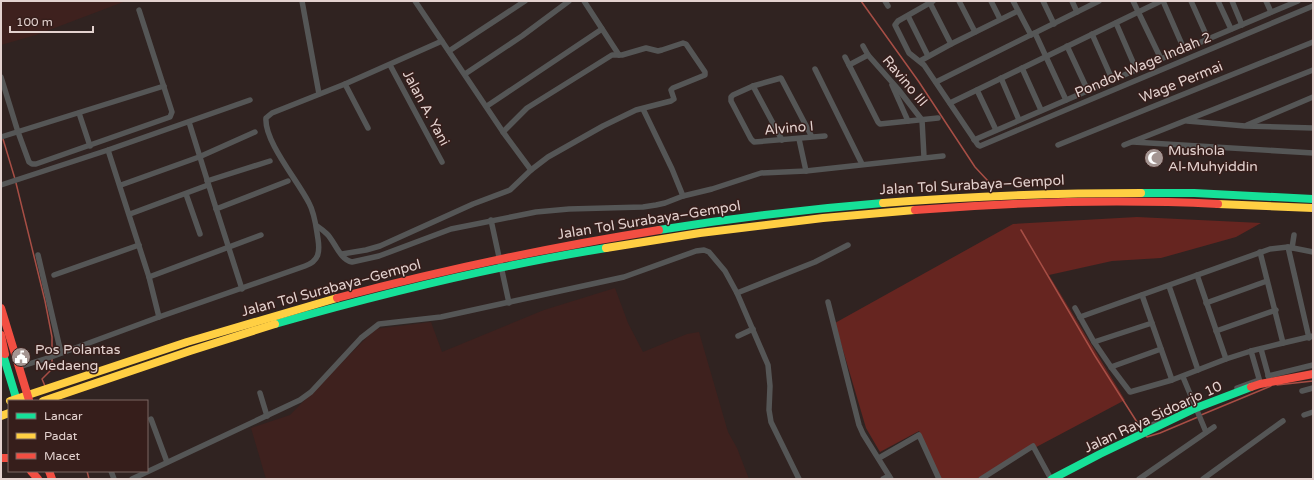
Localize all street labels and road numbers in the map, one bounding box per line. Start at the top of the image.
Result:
street label: Pondok Wage Indah 2 [1072,29,1214,101]
street label: Ravino III [879,52,931,110]
street label: Wage Permai [1137,58,1225,106]
street label: Jalan A. Yani [399,67,453,149]
street label: Alvino I [764,117,814,139]
street label: Jalan Tol Surabaya–Gempol [879,172,1065,198]
street label: Jalan Tol Surabaya–Gempol [556,197,742,243]
street label: Jalan Tol Surabaya–Gempol [239,256,423,320]
street label: Jalan Raya Sidoarjo 10 [1081,377,1225,456]

